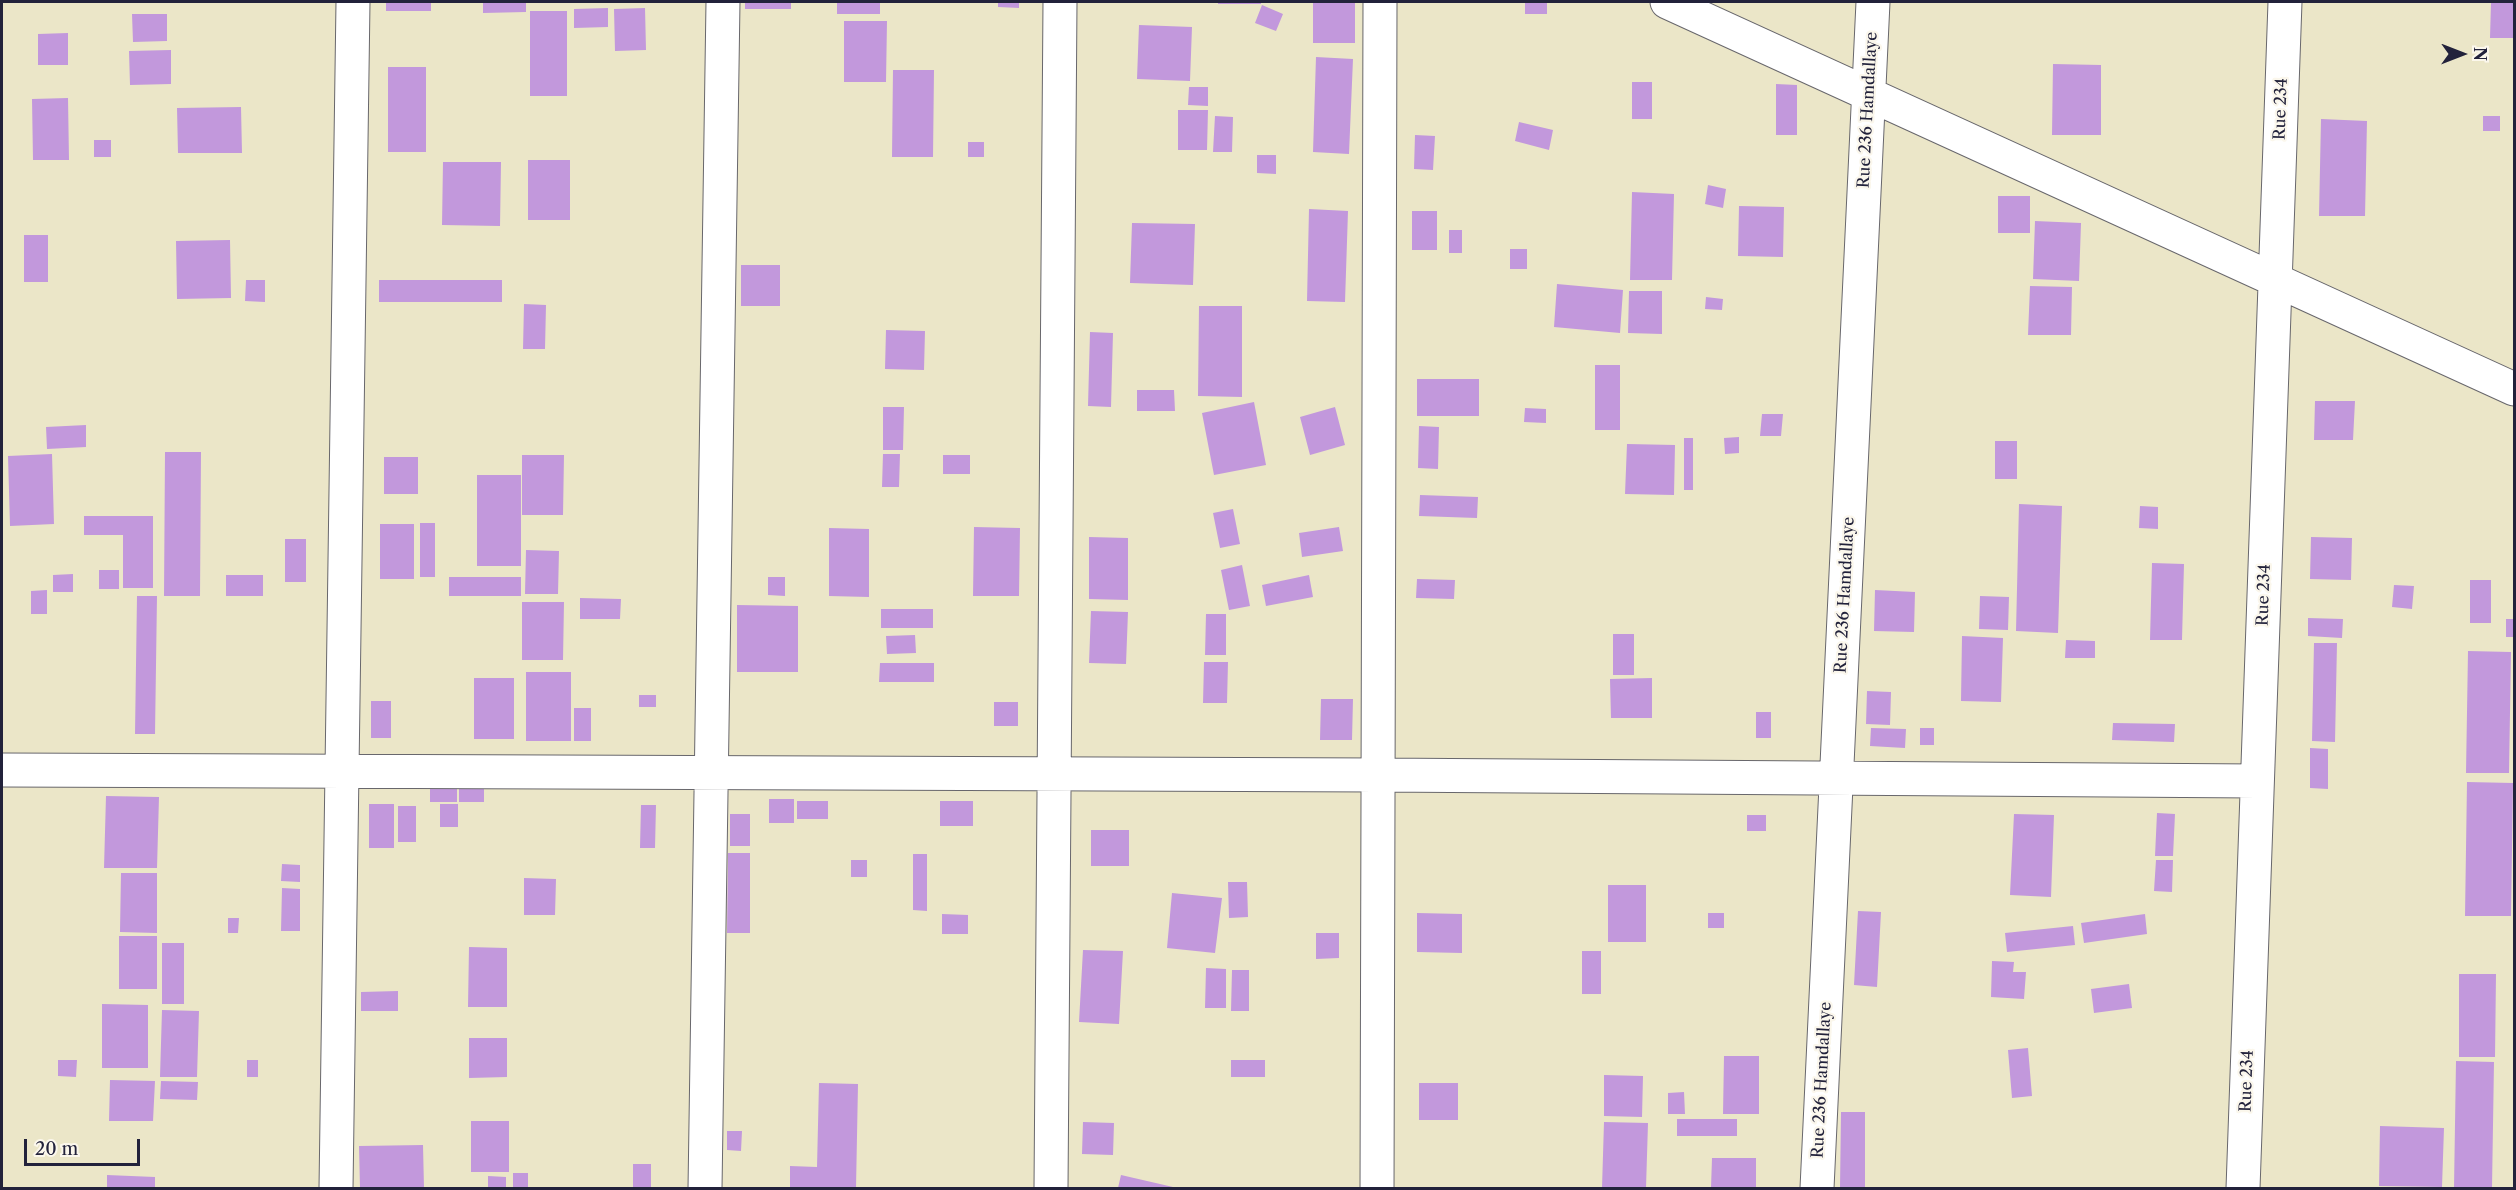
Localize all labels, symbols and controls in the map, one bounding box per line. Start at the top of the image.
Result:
north arrow [2432,24,2492,84]
street label: Rue 236 Hamdallaye [1854,31,1882,189]
text: N [2470,47,2490,61]
street label: Rue 234 [2270,78,2292,140]
street label: Rue 236 Hamdallaye [1831,516,1859,674]
street label: Rue 234 [2253,564,2275,626]
street label: Rue 236 Hamdallaye [1808,1001,1836,1159]
street label: Rue 234 [2236,1050,2258,1112]
scale bar [27,1127,142,1165]
text: 20 m [35,1138,78,1160]

